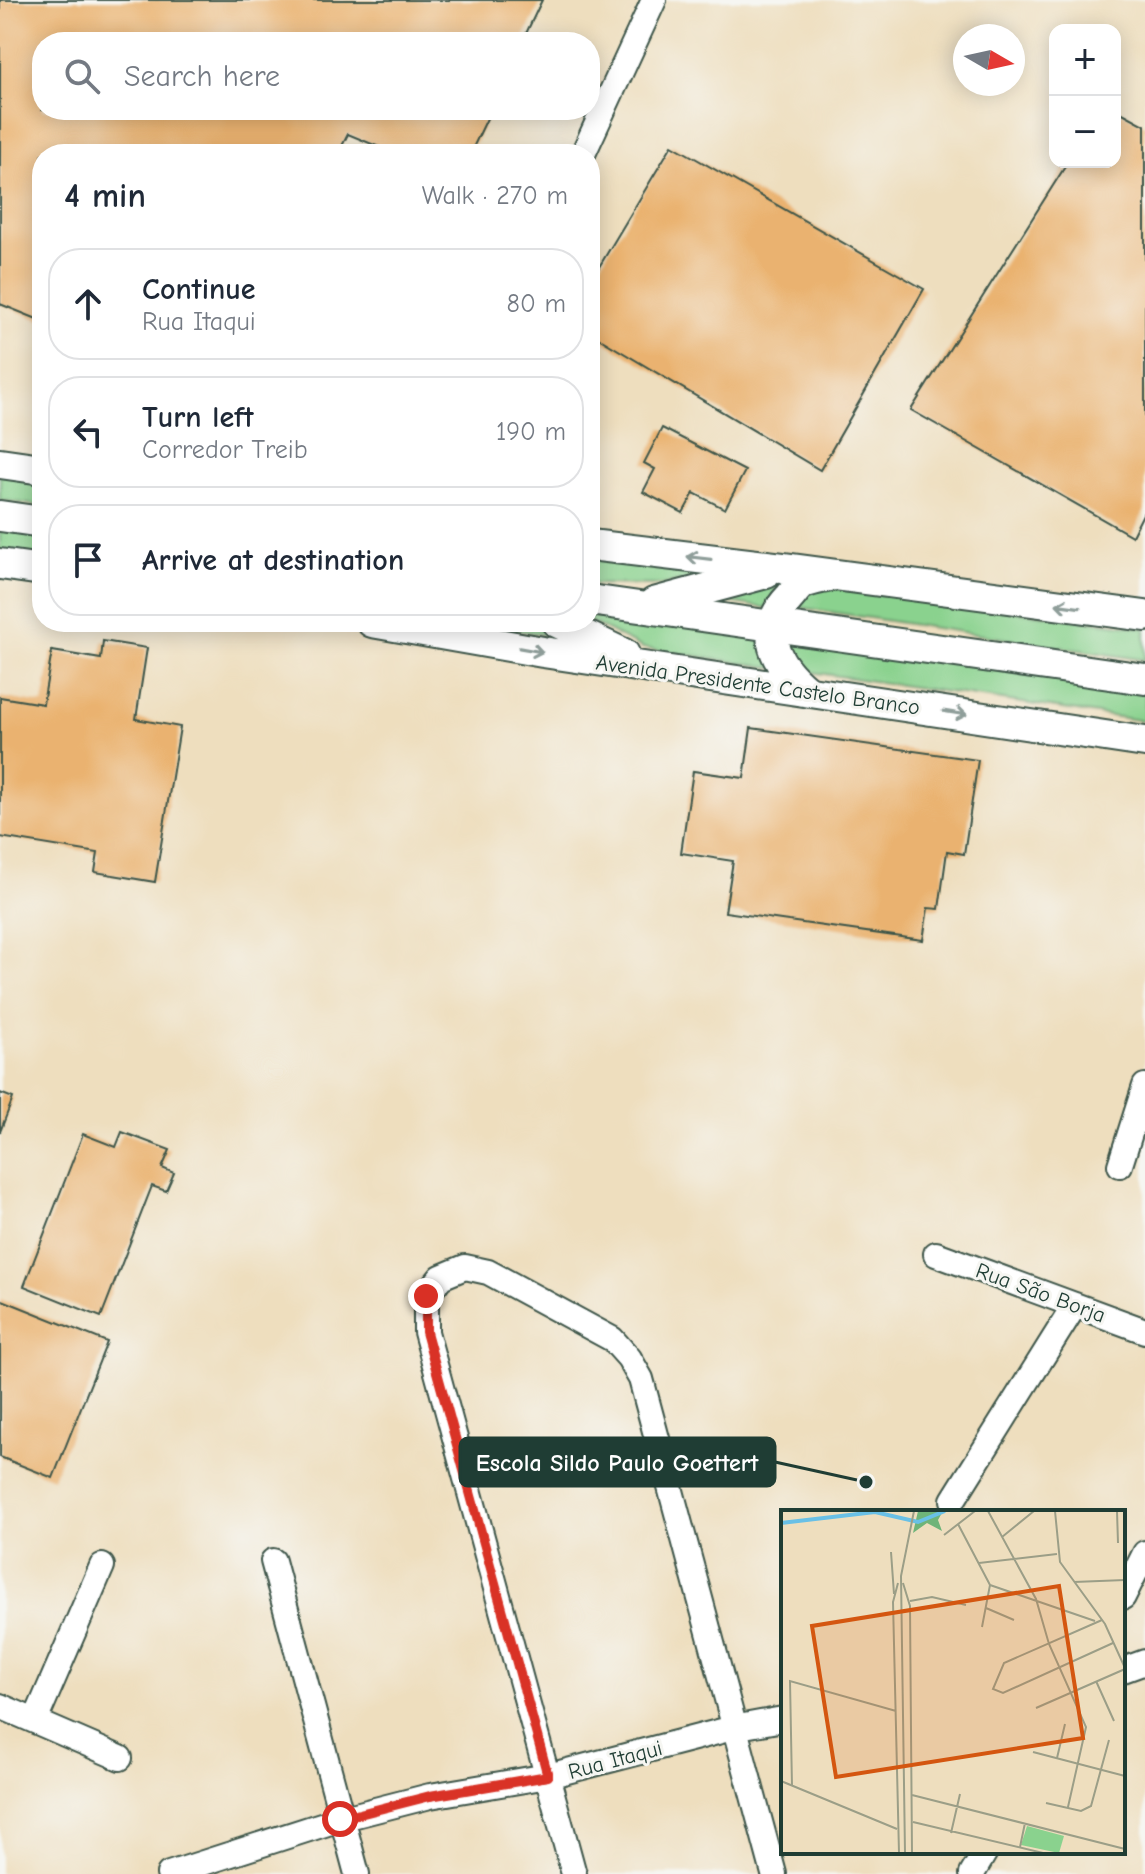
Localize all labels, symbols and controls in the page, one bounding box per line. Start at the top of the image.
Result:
north arrow [953,24,1025,96]
map controls [1049,24,1121,168]
button: + [1049,24,1121,96]
search box [32,32,600,120]
icon: search [60,54,104,98]
text: Search here [124,59,280,94]
button: − [1049,96,1121,168]
text: 4 min [64,176,146,216]
text: Walk · 270 m [422,181,568,211]
text: Continue [142,272,256,307]
icon: ahead [66,282,110,326]
text: 80 m [507,289,566,319]
text: Rua Itaqui [142,307,256,337]
text: Turn left [142,400,254,435]
icon: left [66,410,110,454]
text: 190 m [496,417,566,447]
text: Corredor Treib [142,435,308,465]
icon: arrive [66,538,110,582]
text: Arrive at destination [142,543,404,578]
one-way arrow [687,550,712,565]
one-way arrow [1056,598,1081,613]
one-way arrow [518,643,543,658]
street label: Avenida Presidente Castelo Branco [594,649,922,721]
one-way arrow [941,706,967,721]
street label: Rua São Borja [972,1257,1109,1328]
route end [408,1278,444,1314]
callout: Escola Sildo Paulo Goettert [460,1438,775,1486]
text: Escola Sildo Paulo Goettert [476,1449,759,1477]
inset map [781,1510,1125,1854]
street label: Rua Itaqui [565,1735,665,1785]
route start [322,1801,358,1837]

